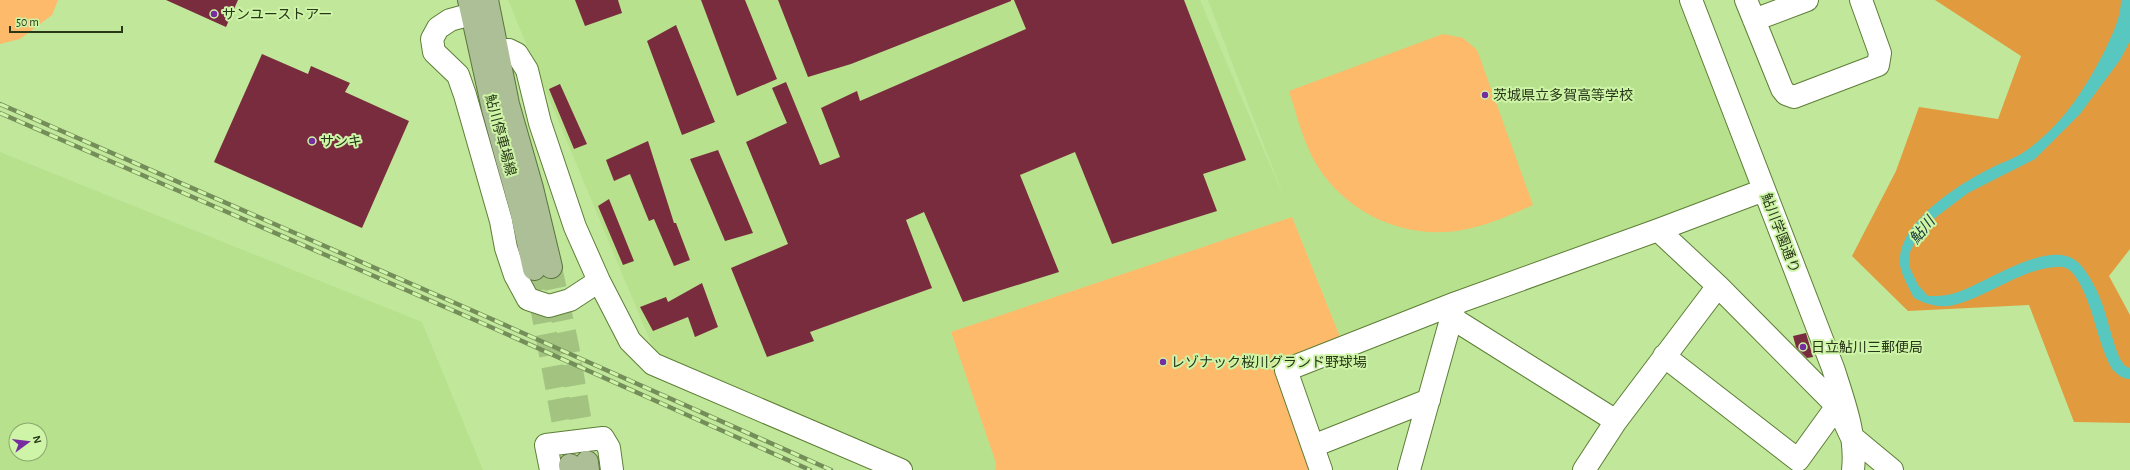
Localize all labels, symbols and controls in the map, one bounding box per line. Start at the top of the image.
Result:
scale bar [10,8,122,34]
place label: サンユーストアー [222,8,332,22]
marker: サンユーストアー [209,9,219,19]
text: 50 m [16,16,39,28]
place label: 茨城県立多賀高等学校 [1493,87,1633,103]
marker: 茨城県立多賀高等学校 [1480,90,1490,100]
street label: 鮎川停車場線 [482,92,520,178]
place label: サンキ [320,134,362,149]
marker: サンキ [307,136,317,146]
street label: 鮎川学園通り [1758,191,1804,275]
water label: 鮎川 [1906,212,1939,247]
place label: 日立鮎川三郵便局 [1811,339,1923,355]
marker: 日立鮎川三郵便局 [1798,342,1808,352]
place label: レゾナック桜川グランド野球場 [1171,355,1367,370]
marker: レゾナック桜川グランド野球場 [1158,357,1168,367]
north arrow [8,422,48,462]
text: N [31,434,43,445]

